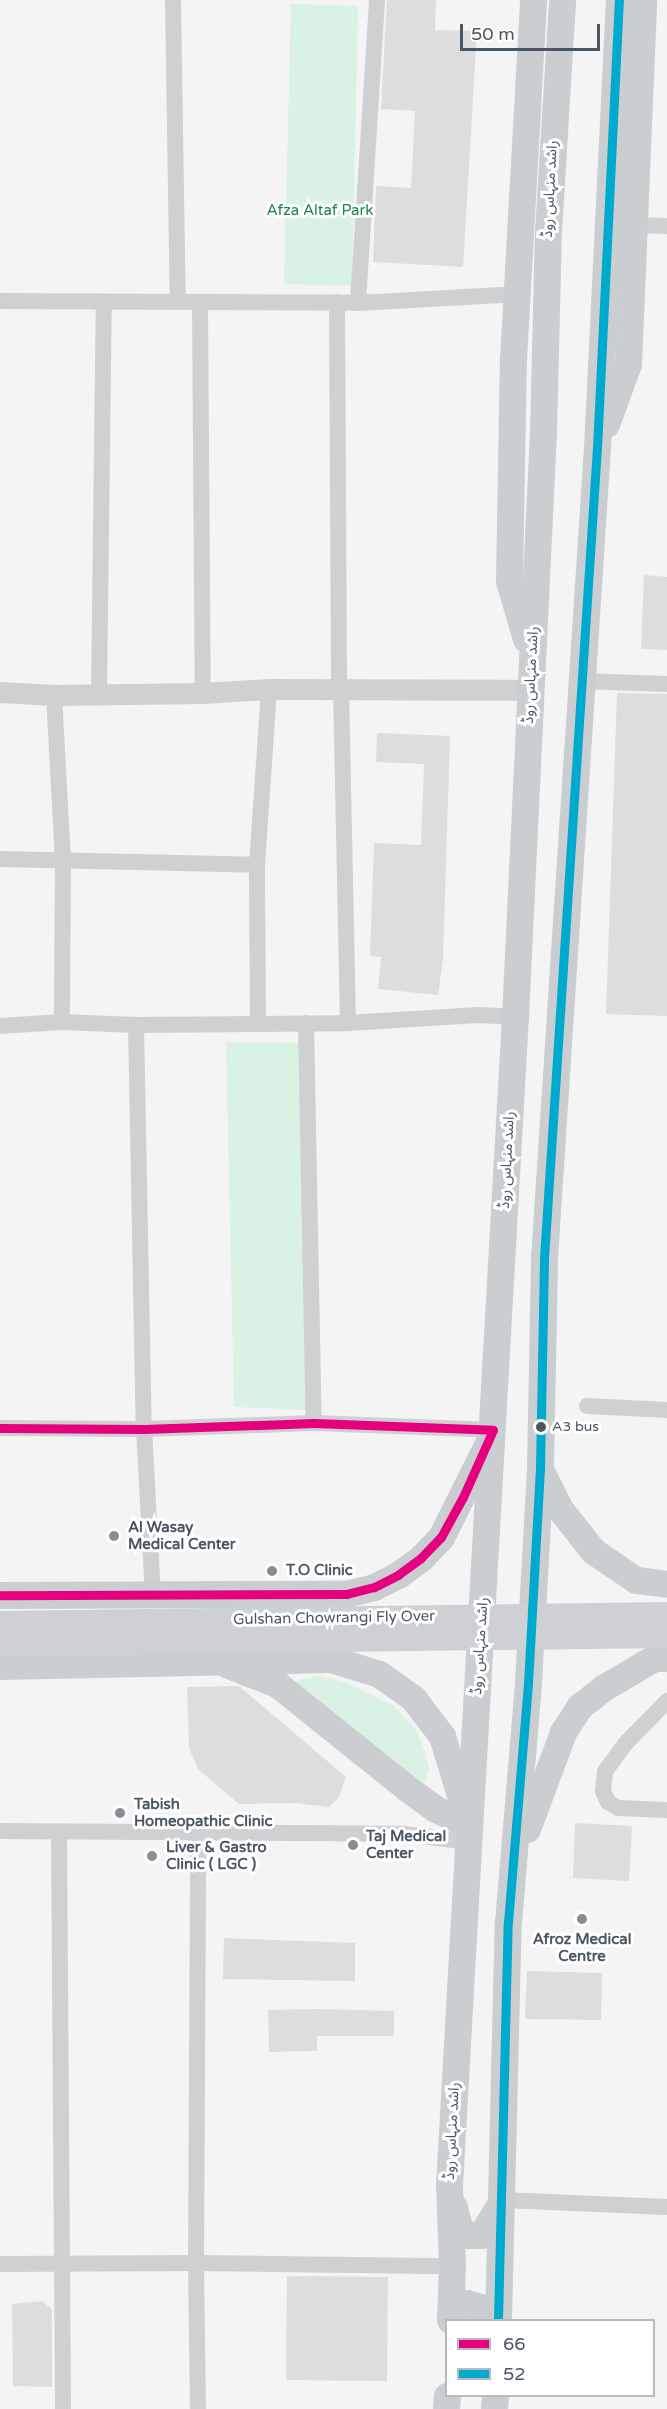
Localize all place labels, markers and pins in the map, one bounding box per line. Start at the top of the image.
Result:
place label: A3 bus [552,1419,599,1435]
marker: A3 bus [535,1421,547,1433]
place label: Al Wasay Medical Center [128,1518,236,1553]
marker: Al Wasay Medical Center [105,1527,123,1545]
marker: T.O Clinic [263,1562,281,1580]
place label: T.O Clinic [286,1562,353,1580]
place label: Tabish Homeopathic Clinic [134,1795,273,1830]
marker: Tabish Homeopathic Clinic [111,1804,129,1822]
place label: Taj Medical Center [366,1827,446,1862]
marker: Taj Medical Center [344,1836,362,1854]
place label: Liver & Gastro Clinic ( LGC ) [166,1838,267,1873]
marker: Liver & Gastro Clinic ( LGC ) [143,1847,161,1865]
marker: Afroz Medical Centre [573,1910,591,1928]
place label: Afroz Medical Centre [533,1930,631,1965]

